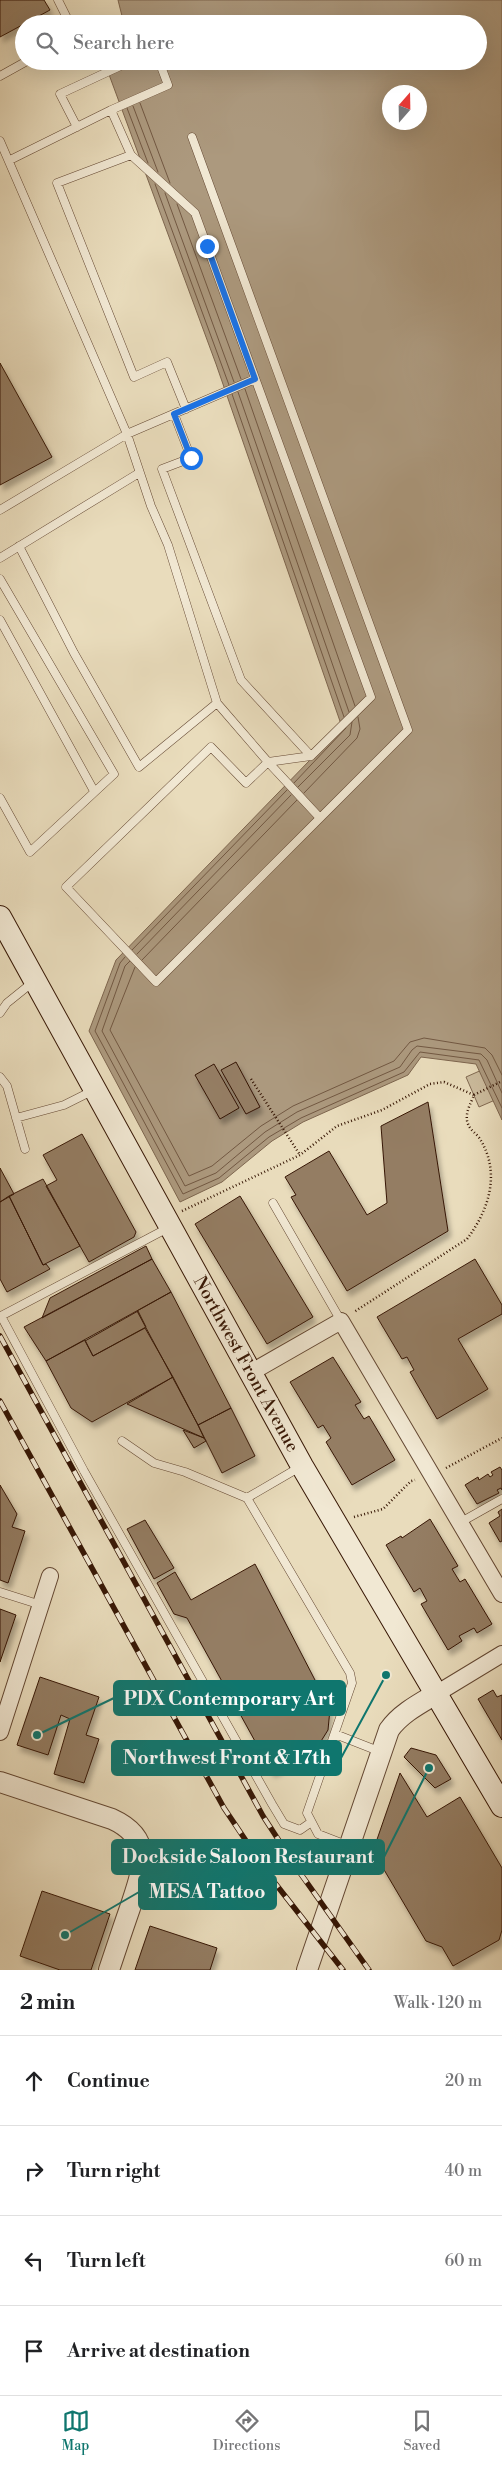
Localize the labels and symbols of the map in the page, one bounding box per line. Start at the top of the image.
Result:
north arrow [382,85,427,130]
route end [196,235,219,258]
route start [180,447,203,470]
street label: Northwest Front Avenue [188,1272,304,1456]
callout: PDX Contemporary Art [114,1681,345,1715]
text: PDX Contemporary Art [124,1687,335,1711]
callout: Northwest Front & 17th [112,1741,341,1775]
text: Northwest Front & 17th [123,1746,331,1770]
callout: Dockside Saloon Restaurant [112,1840,384,1874]
text: Dockside Saloon Restaurant [122,1845,374,1869]
callout: MESA Tattoo [139,1875,276,1909]
text: MESA Tattoo [149,1880,265,1904]

